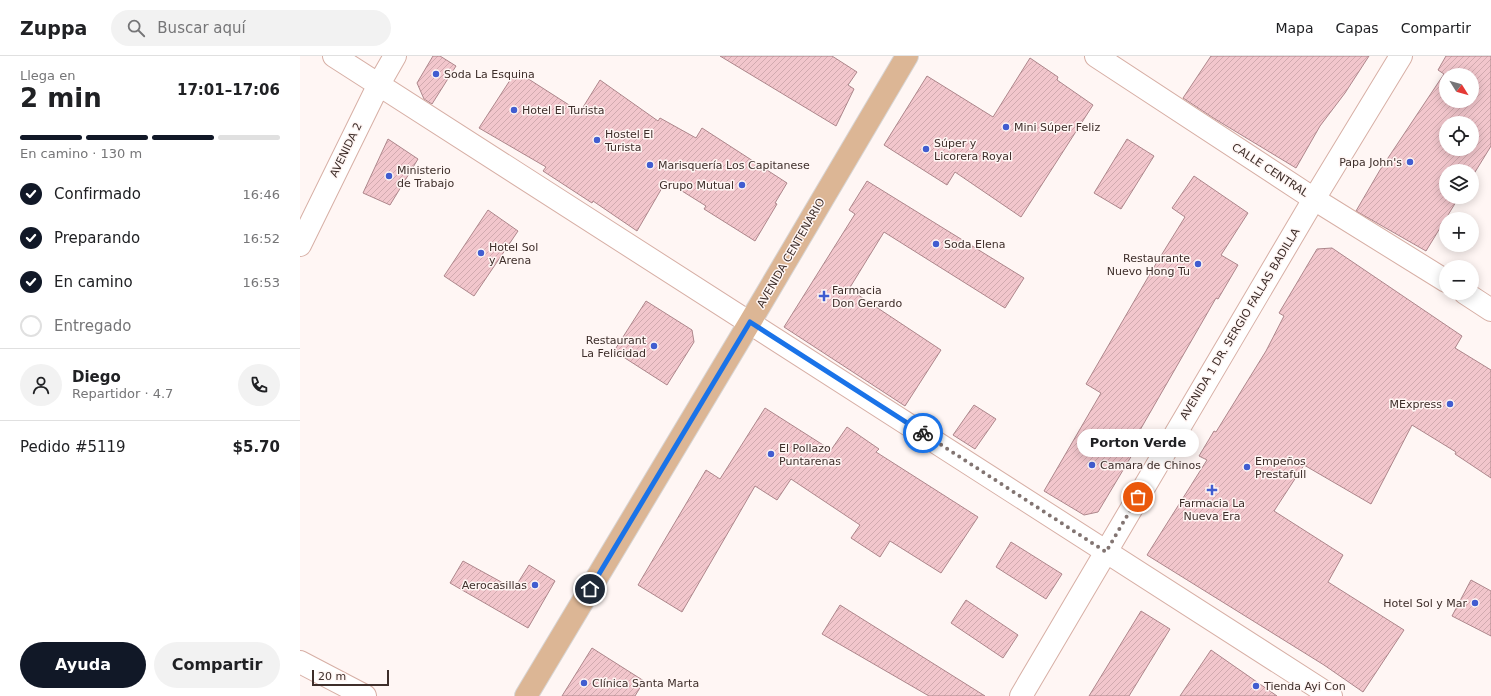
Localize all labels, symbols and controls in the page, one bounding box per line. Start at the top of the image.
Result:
search box [111,10,391,46]
text: Zuppa [20,17,87,39]
icon: search [125,17,147,39]
text: Buscar aquí [157,19,246,37]
text: Mapa [1275,20,1314,36]
text: Capas [1336,20,1379,36]
text: Compartir [1401,20,1471,36]
text: Llega en [20,68,75,83]
place label: Soda La Esquina [444,68,535,81]
north arrow [1439,68,1479,108]
map controls [1439,68,1479,300]
marker: Soda La Esquina [431,69,441,79]
text: 17:01–17:06 [177,81,280,99]
text: 2 min [20,83,102,113]
place label: Hotel El Turista [522,104,605,117]
marker: Hotel El Turista [509,105,519,115]
button: locate [1439,116,1479,156]
street label: AVENIDA 2 [327,121,365,179]
place label: Mini Súper Feliz [1014,121,1100,134]
marker: Mini Súper Feliz [1001,122,1011,132]
place label: Hostel El Turista [604,128,653,154]
marker: Hostel El Turista [592,135,602,145]
place label: Súper y Licorera Royal [934,137,1012,163]
street label: CALLE CENTRAL [1229,140,1311,200]
marker: Súper y Licorera Royal [921,144,931,154]
text: En camino · 130 m [20,146,142,161]
place label: Papa John's [1339,156,1402,169]
marker: Papa John's [1405,157,1415,167]
place label: Marisquería Los Capitanese [658,159,810,172]
marker: Marisquería Los Capitanese [645,160,655,170]
place label: Ministerio de Trabajo [397,164,454,190]
button: layers [1439,164,1479,204]
marker: Ministerio de Trabajo [384,171,394,181]
place label: Grupo Mutual [659,179,734,192]
marker: Grupo Mutual [737,180,747,190]
icon: check [20,183,42,205]
text: Confirmado [54,185,141,203]
text: 16:46 [243,187,280,202]
street label: AVENIDA CENTENARIO [754,196,828,310]
button: + [1439,212,1479,252]
street label: AVENIDA 1 DR. SERGIO FALLAS BADILLA [1178,226,1303,422]
icon: check [20,227,42,249]
text: Preparando [54,229,140,247]
text: 16:52 [243,231,280,246]
place label: Soda Elena [944,238,1005,251]
marker: Soda Elena [931,239,941,249]
place label: Hotel Sol y Arena [489,241,538,267]
marker: Hotel Sol y Arena [476,248,486,258]
place label: Restaurante Nuevo Hong Tu [1107,252,1190,278]
marker: Restaurante Nuevo Hong Tu [1193,259,1203,269]
button: − [1439,260,1479,300]
icon: check [20,271,42,293]
text: En camino [54,273,133,291]
text: 16:53 [243,275,280,290]
place label: Farmacia Don Gerardo [832,284,903,310]
marker: Farmacia Don Gerardo [819,291,829,301]
text: Entregado [54,317,131,335]
place label: Restaurant La Felicidad [581,334,647,360]
marker: Restaurant La Felicidad [649,341,659,351]
button: person [20,364,62,406]
button: phone [238,364,280,406]
text: Diego [72,368,121,386]
text: Repartidor · 4.7 [72,386,173,401]
place label: MExpress [1390,398,1442,411]
marker: MExpress [1445,399,1455,409]
courier [903,413,943,453]
icon: bike [912,422,934,444]
callout: Porton Verde [1077,429,1199,457]
text: Porton Verde [1090,435,1186,450]
text: Pedido #5119 [20,438,126,456]
text: $5.70 [233,438,280,456]
place label: El Pollazo Puntarenas [779,442,841,468]
marker: El Pollazo Puntarenas [766,449,776,459]
place label: Empeños Prestafull [1255,455,1306,481]
place label: Camara de Chinos [1100,459,1201,472]
marker: Camara de Chinos [1087,460,1097,470]
marker: Empeños Prestafull [1242,462,1252,472]
pin [1121,480,1155,514]
marker: Farmacia La Nueva Era [1207,485,1217,495]
icon: bag [1127,486,1149,508]
place label: Farmacia La Nueva Era [1179,497,1245,523]
pin [573,572,607,606]
icon: home [579,578,601,600]
place label: Aerocasillas [462,579,527,592]
marker: Aerocasillas [530,580,540,590]
place label: Hotel Sol y Mar [1383,597,1467,610]
marker: Hotel Sol y Mar [1470,598,1480,608]
button: Ayuda [20,642,146,688]
button: Compartir [154,642,280,688]
scale bar [312,668,389,687]
text: 20 m [318,670,346,683]
place label: Clínica Santa Marta [592,677,699,690]
marker: Clínica Santa Marta [579,678,589,688]
place label: Tienda Ayi Con [1263,680,1346,693]
marker: Tienda Ayi Con [1251,681,1261,691]

